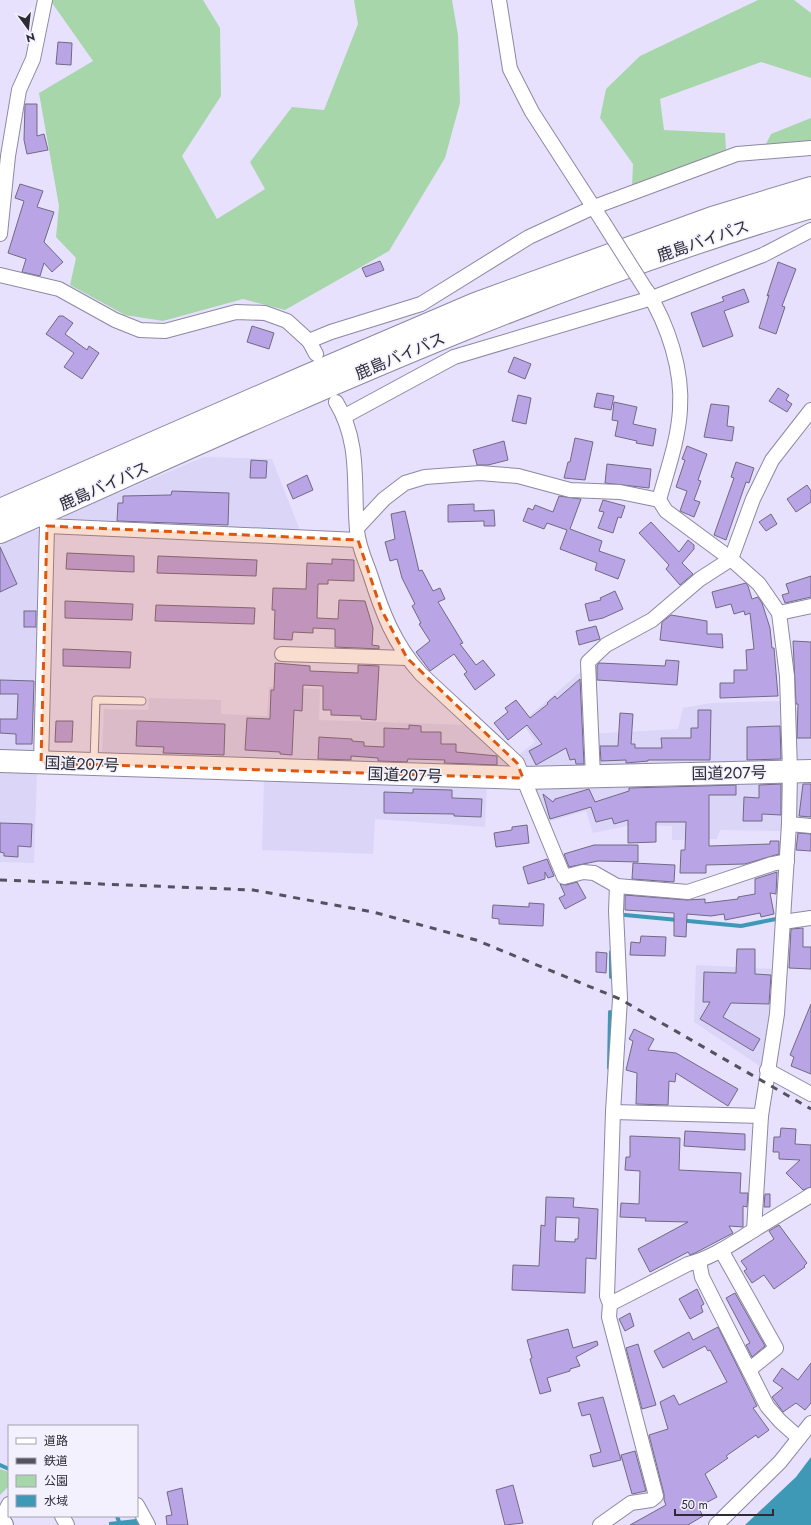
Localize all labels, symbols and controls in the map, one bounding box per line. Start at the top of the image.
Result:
north arrow [8,8,48,48]
text: N [24,29,37,47]
street label: 鹿島バイパス [654,215,752,267]
street label: 鹿島バイパス [351,327,449,385]
street label: 鹿島バイパス [56,456,152,516]
street label: 国道207号 [44,751,120,777]
street label: 国道207号 [691,761,767,785]
street label: 国道207号 [367,762,443,788]
legend [8,1425,138,1517]
text: 道路 [44,1432,68,1450]
text: 鉄道 [44,1452,68,1470]
text: 公園 [44,1472,68,1490]
scale bar [675,1491,773,1517]
text: 水域 [44,1492,68,1510]
text: 50 m [681,1496,708,1514]

